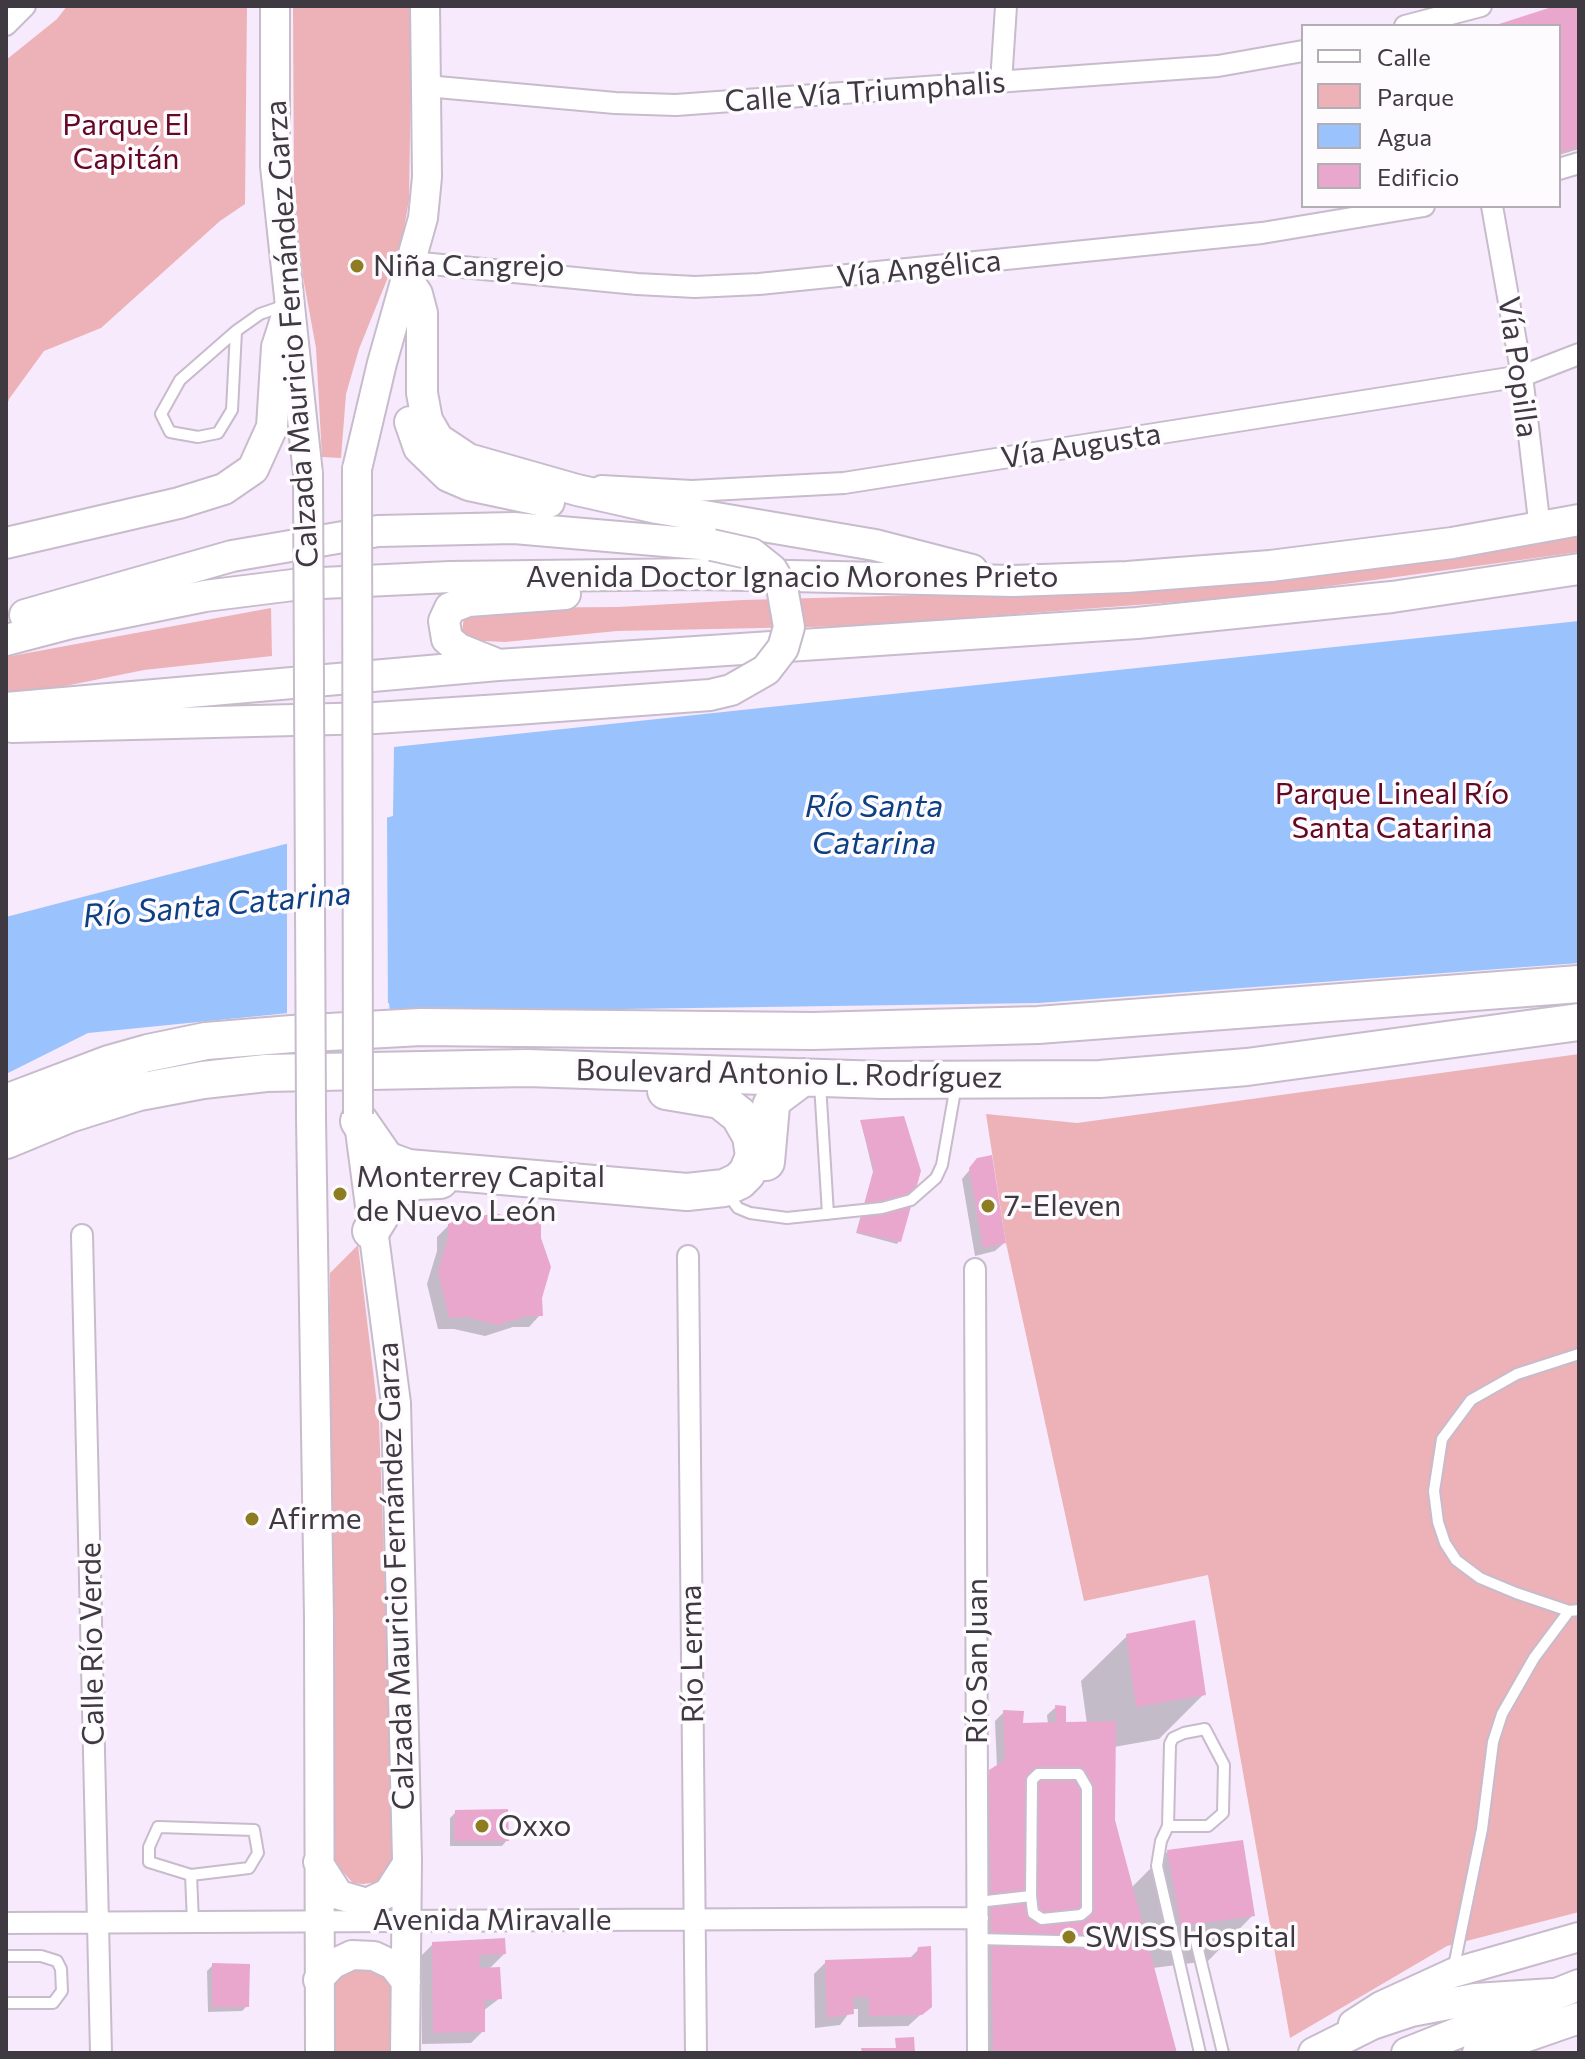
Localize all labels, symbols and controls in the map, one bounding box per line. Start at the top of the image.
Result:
legend [1301,24,1561,208]
text: Calle [1377,42,1431,71]
street label: Calle Vía Triumphalis [723,64,1007,120]
text: Parque [1377,82,1454,111]
street label: Calzada Mauricio Fernández Garza [258,99,326,569]
park label: Parque El Capitán [62,107,190,178]
text: Agua [1377,122,1432,151]
text: Edificio [1377,162,1459,191]
street label: Vía Angélica [835,242,1003,296]
place label: Niña Cangrejo [373,248,565,284]
marker: Niña Cangrejo [348,257,366,275]
street label: Vía Popilla [1490,294,1546,440]
street label: Vía Augusta [999,416,1163,476]
street label: Avenida Doctor Ignacio Morones Prieto [526,559,1058,595]
park label: Parque Lineal Río Santa Catarina [1275,776,1509,846]
water label: Río Santa Catarina [805,787,943,862]
water label: Río Santa Catarina [81,874,353,936]
street label: Boulevard Antonio L. Rodríguez [575,1052,1003,1096]
place label: Monterrey Capital de Nuevo León [356,1159,605,1230]
marker: Monterrey Capital de Nuevo León [331,1185,349,1203]
place label: 7-Eleven [1004,1188,1121,1224]
marker: 7-Eleven [979,1197,997,1215]
street label: Calzada Mauricio Fernández Garza [370,1341,422,1811]
place label: Afirme [268,1501,362,1537]
marker: Afirme [243,1510,261,1528]
street label: Calle Río Verde [72,1542,112,1746]
street label: Río San Juan [959,1578,995,1744]
street label: Río Lerma [673,1585,711,1723]
place label: Oxxo [498,1808,571,1844]
marker: Oxxo [473,1817,491,1835]
street label: Avenida Miravalle [372,1902,612,1938]
place label: SWISS Hospital [1085,1919,1297,1955]
marker: SWISS Hospital [1060,1928,1078,1946]

